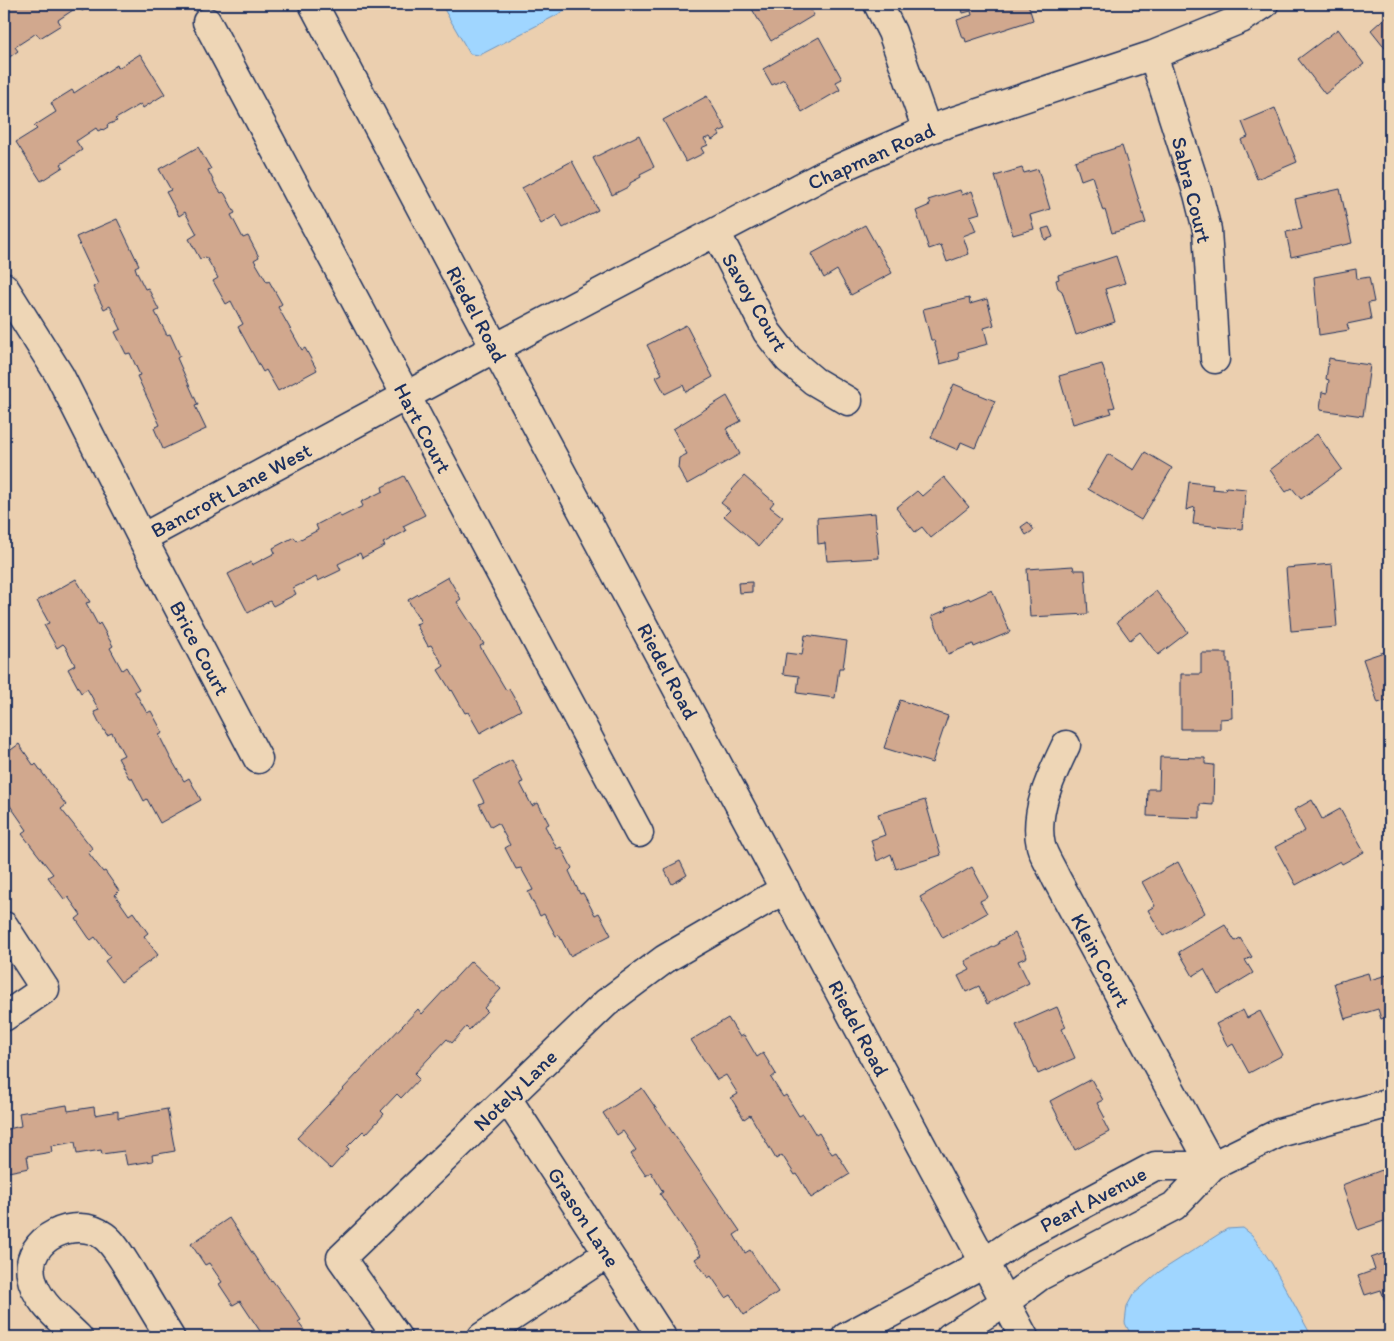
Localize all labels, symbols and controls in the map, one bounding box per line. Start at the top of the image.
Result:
street label: Chapman Road [804,117,938,195]
street label: Sabra Court [1167,134,1217,246]
street label: Savoy Court [717,248,793,356]
street label: Riedel Road [441,262,513,367]
street label: Hart Court [389,379,457,477]
street label: Bancroft Lane West [146,437,316,543]
street label: Brice Court [165,596,235,700]
street label: Riedel Road [632,619,704,724]
street label: Klein Court [1066,909,1136,1011]
street label: Riedel Road [823,976,895,1081]
street label: Notely Lane [468,1044,562,1136]
street label: Pearl Avenue [1035,1160,1151,1238]
street label: Grason Lane [543,1162,625,1272]

